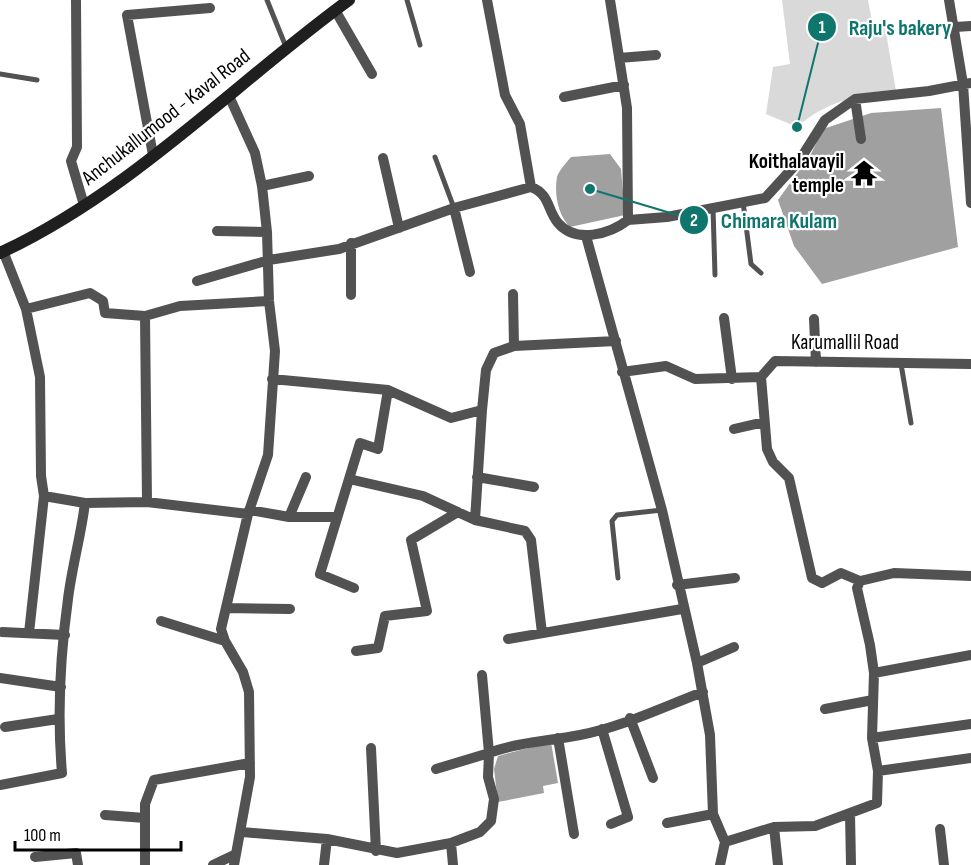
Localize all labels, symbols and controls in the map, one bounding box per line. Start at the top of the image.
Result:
callout: Raju's bakery [807,7,963,47]
text: Raju's bakery [849,15,951,42]
text: 1 [818,17,826,38]
street label: Anchukallumood - Kaval Road [76,44,255,191]
place label: Koithalavayil temple [749,149,844,198]
temple icon: Koithalavayil temple [849,158,879,188]
callout: Chimara Kulam [679,200,849,240]
text: Chimara Kulam [721,208,837,235]
text: 2 [690,210,698,231]
street label: Karumallil Road [791,330,899,355]
scale bar [15,814,182,852]
text: 100 m [24,825,61,846]

